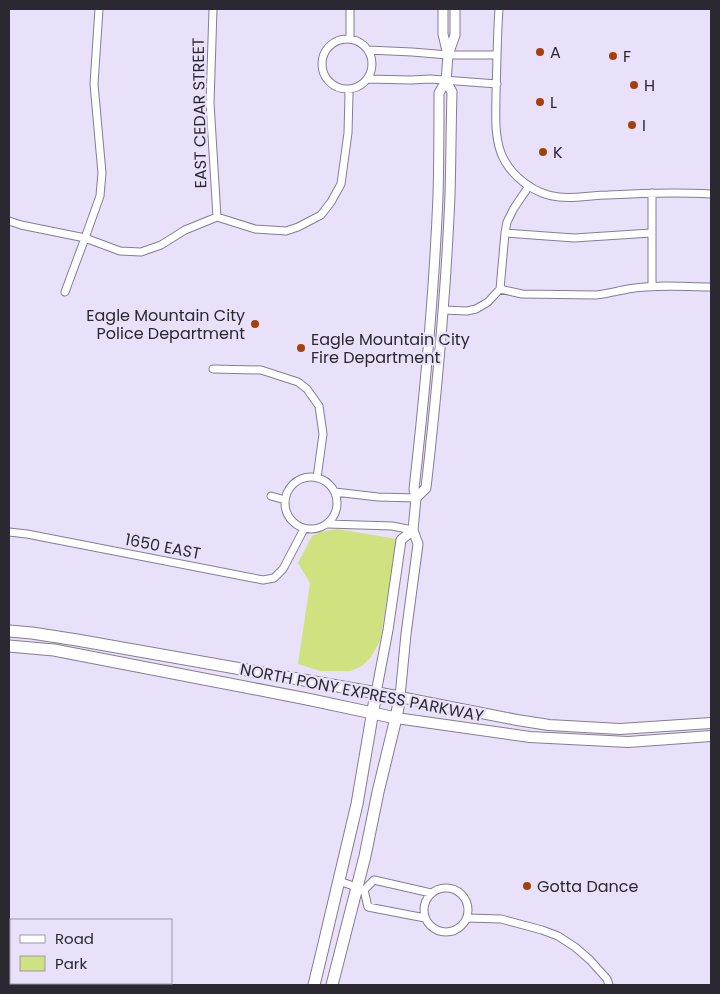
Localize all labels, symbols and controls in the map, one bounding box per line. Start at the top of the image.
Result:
street label: EAST CEDAR STREET [187,37,212,189]
place label: A [550,41,561,64]
place label: F [623,45,631,68]
marker: A [534,46,546,58]
marker: F [607,50,619,62]
place label: H [644,74,655,97]
marker: H [628,79,640,91]
place label: L [550,91,557,114]
marker: L [534,96,546,108]
place label: I [642,114,646,137]
marker: I [626,119,638,131]
place label: K [553,141,563,164]
marker: K [537,146,549,158]
place label: Eagle Mountain City Police Department [86,304,245,345]
marker: Eagle Mountain City Police Department [249,318,261,330]
place label: Eagle Mountain City Fire Department [311,328,470,369]
marker: Eagle Mountain City Fire Department [295,342,307,354]
street label: 1650 EAST [123,528,203,565]
street label: NORTH PONY EXPRESS PARKWAY [238,658,486,728]
place label: Gotta Dance [537,875,639,898]
marker: Gotta Dance [521,880,533,892]
legend [10,919,172,984]
text: Road [55,928,94,949]
text: Park [55,953,87,974]

